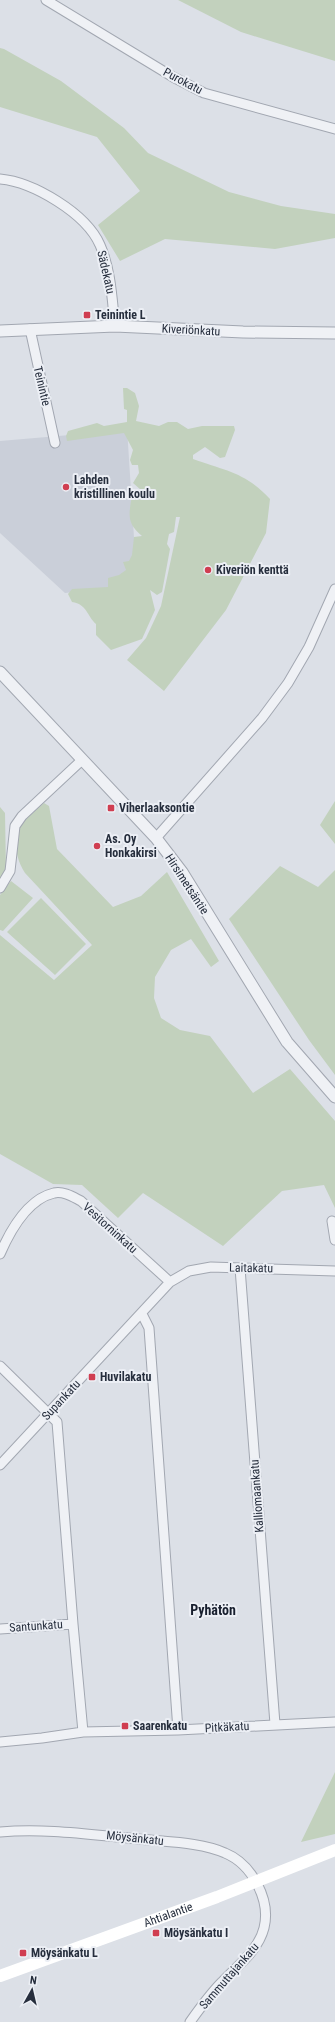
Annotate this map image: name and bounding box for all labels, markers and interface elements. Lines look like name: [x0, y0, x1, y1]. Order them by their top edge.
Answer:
street label: Purokatu: [161, 65, 205, 97]
street label: Sädekatu: [94, 249, 118, 295]
place label: Teinintie L: [95, 308, 146, 322]
marker: Teinintie L: [82, 310, 92, 320]
street label: Kiveriönkatu: [161, 321, 221, 339]
street label: Teinintie: [31, 365, 53, 408]
place label: Lahden kristillinen koulu: [74, 473, 155, 501]
marker: Lahden kristillinen koulu: [61, 482, 71, 492]
place label: Kiveriön kenttä: [216, 563, 289, 577]
marker: Kiveriön kenttä: [203, 565, 213, 575]
place label: Viherlaaksontie: [119, 801, 195, 815]
marker: Viherlaaksontie: [106, 803, 116, 813]
place label: As. Oy Honkakirsi: [105, 832, 157, 860]
marker: As. Oy Honkakirsi: [92, 841, 102, 851]
street label: Hirsimetsäntie: [162, 851, 212, 917]
street label: Vesitorninkatu: [80, 1200, 140, 1256]
street label: Laitakatu: [229, 1261, 273, 1275]
place label: Huvilakatu: [100, 1370, 151, 1384]
marker: Huvilakatu: [87, 1372, 97, 1382]
street label: Supankatu: [39, 1377, 83, 1423]
street label: Kalliomaankatu: [247, 1459, 267, 1533]
district label: Pyhätön: [190, 1602, 236, 1618]
street label: Santunkatu: [9, 1617, 63, 1635]
place label: Saarenkatu: [133, 1719, 187, 1733]
street label: Pitkäkatu: [204, 1719, 250, 1735]
marker: Saarenkatu: [120, 1721, 130, 1731]
street label: Möysänkatu: [106, 1828, 165, 1848]
street label: Ahtialantie: [142, 1899, 195, 1930]
place label: Möysänkatu I: [164, 1926, 228, 1940]
marker: Möysänkatu I: [151, 1928, 161, 1938]
street label: Sammuttajankatu: [196, 1940, 262, 2012]
place label: Möysänkatu L: [31, 1946, 98, 1960]
marker: Möysänkatu L: [18, 1948, 28, 1958]
north arrow: [12, 1970, 52, 2010]
text: N: [29, 1974, 38, 1988]

